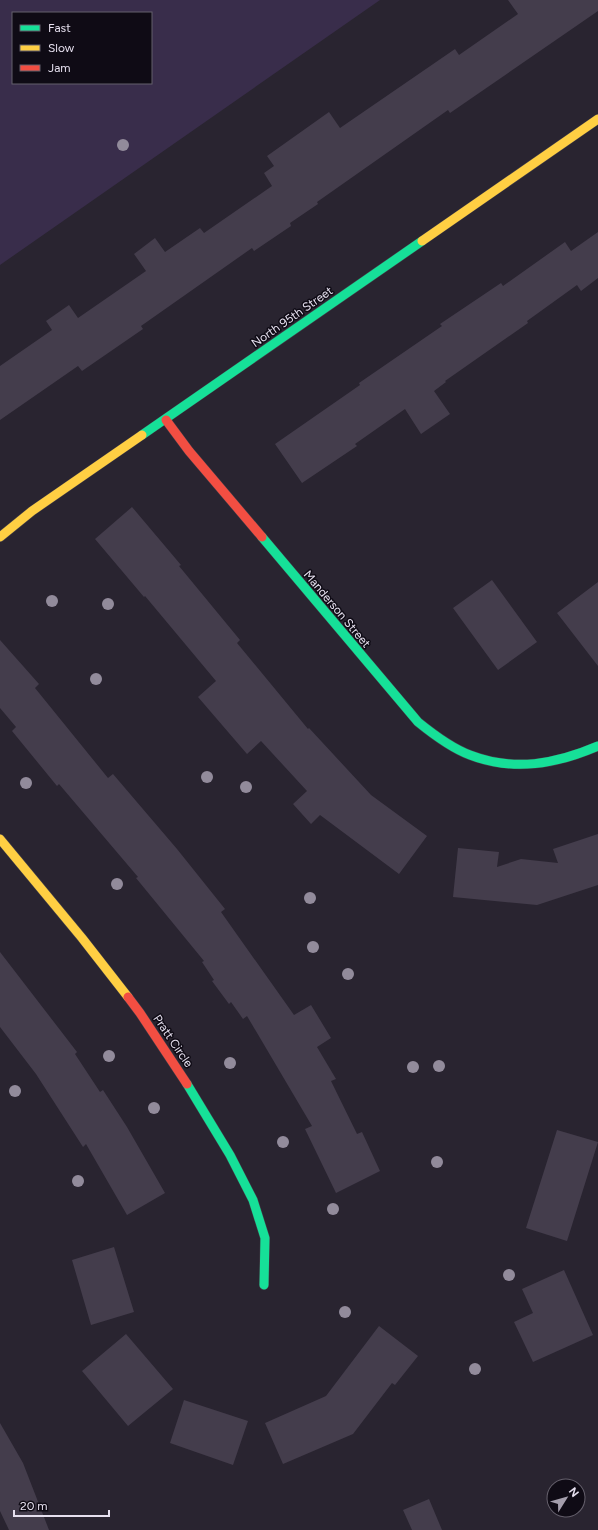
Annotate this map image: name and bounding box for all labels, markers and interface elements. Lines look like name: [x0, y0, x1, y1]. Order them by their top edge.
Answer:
legend: [12, 12, 152, 84]
text: Fast: [48, 21, 71, 35]
text: Slow: [48, 41, 75, 55]
text: Jam: [48, 61, 71, 75]
street label: North 95th Street: [249, 283, 336, 350]
street label: Manderson Street: [301, 568, 374, 651]
street label: Pratt Circle: [150, 1012, 196, 1070]
north arrow: [546, 1478, 586, 1518]
text: N: [566, 1485, 581, 1500]
scale bar: [14, 1492, 109, 1518]
text: 20 m: [20, 1499, 48, 1513]

